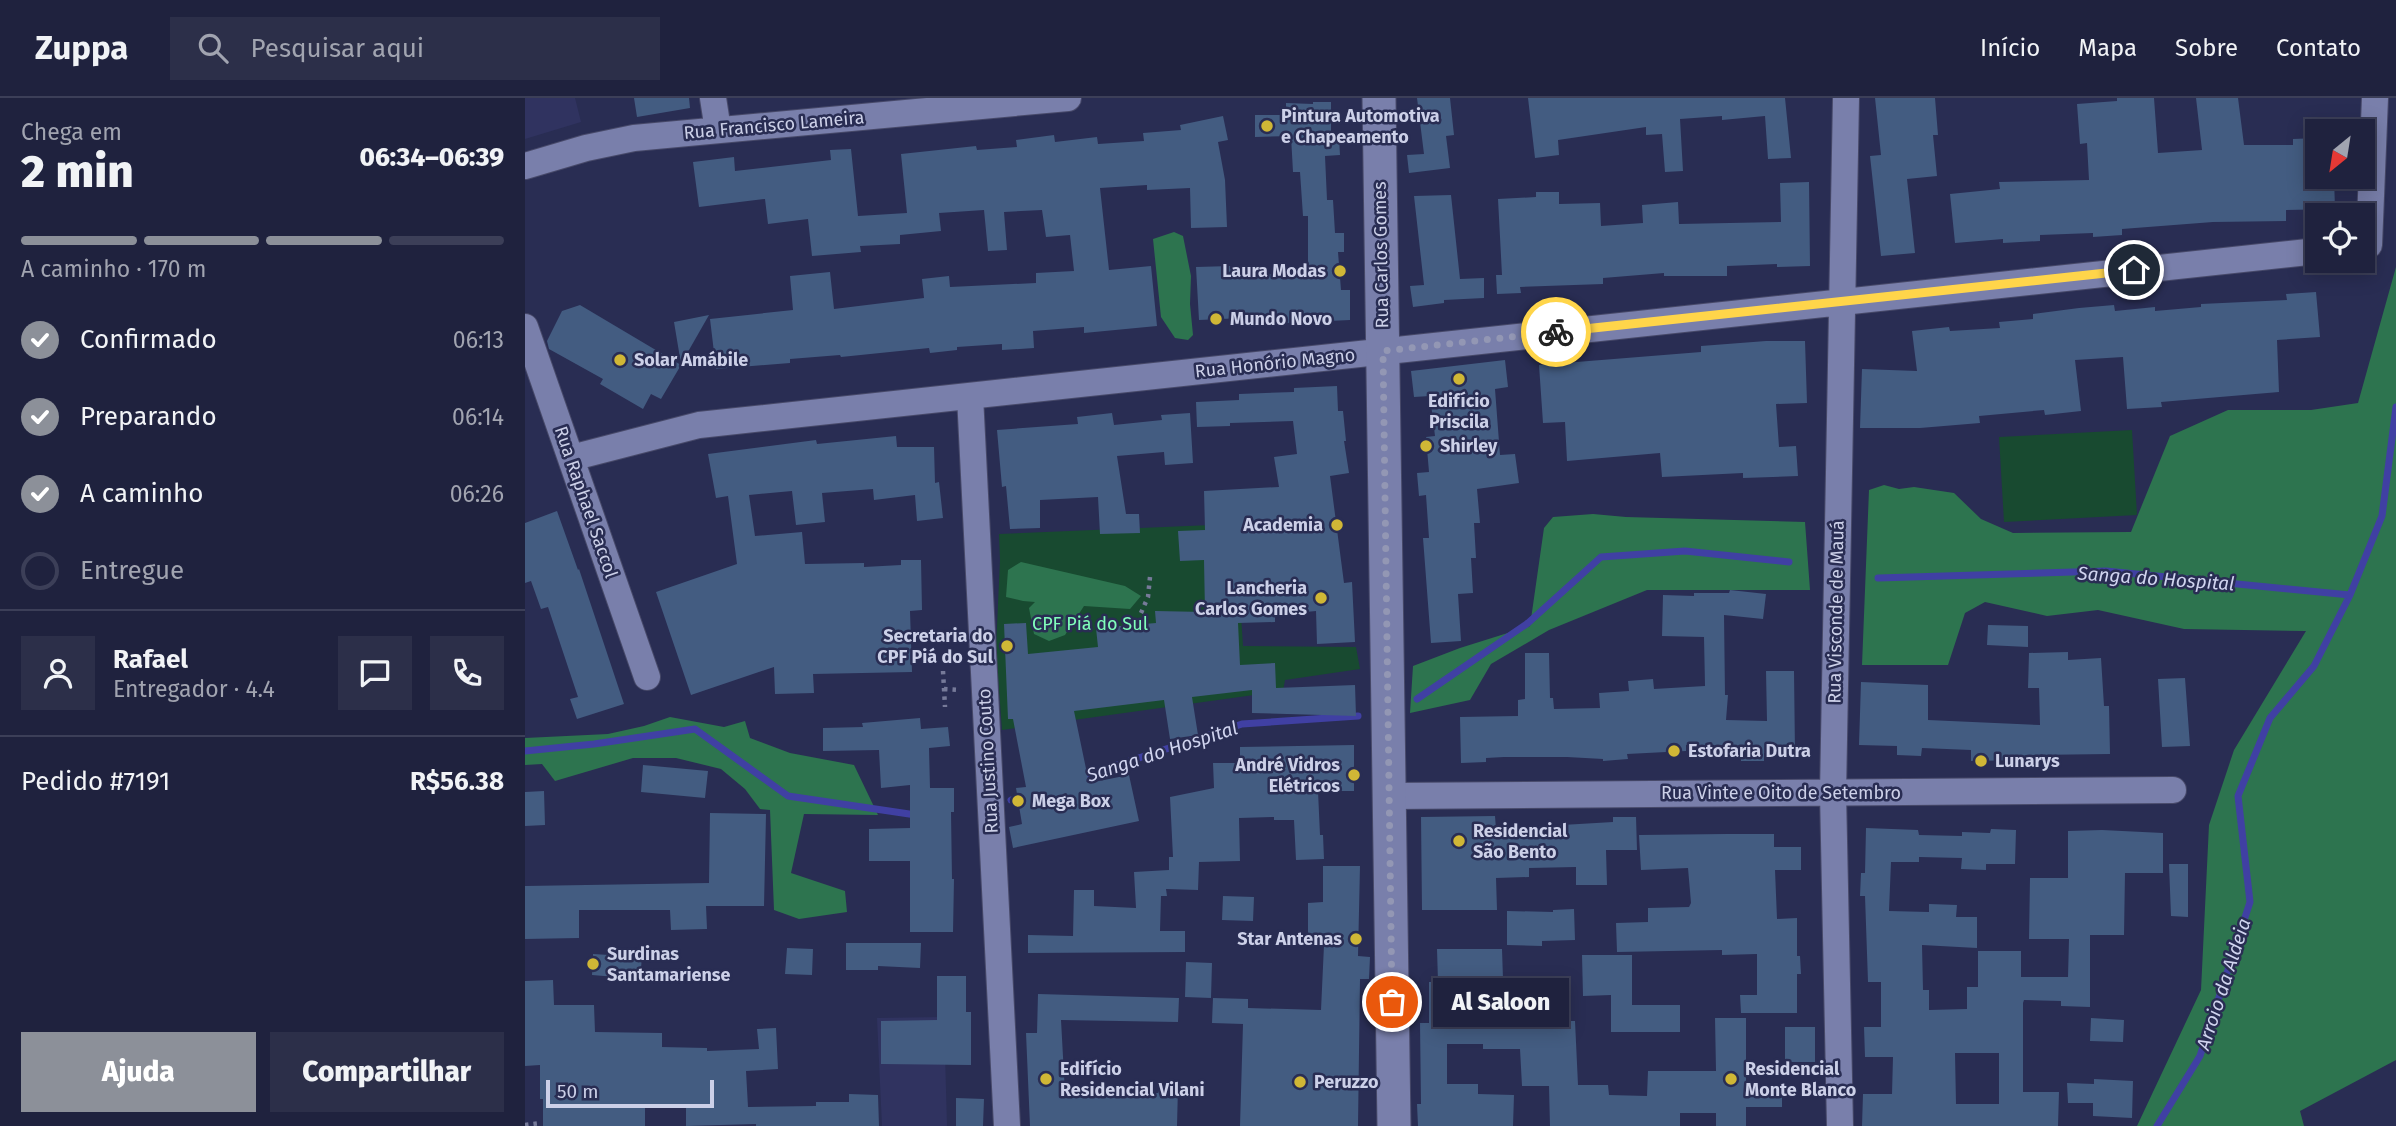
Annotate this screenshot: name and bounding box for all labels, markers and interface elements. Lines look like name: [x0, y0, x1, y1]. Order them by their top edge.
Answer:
search box: [170, 17, 660, 80]
text: Zuppa: [35, 28, 128, 68]
icon: search: [194, 29, 232, 67]
text: Pesquisar aqui: [250, 33, 424, 64]
text: Início: [1980, 34, 2040, 62]
text: Mapa: [2078, 34, 2137, 62]
text: Sobre: [2175, 34, 2238, 62]
text: Contato: [2276, 34, 2361, 62]
place label: Pintura Automotiva e Chapeamento: [1281, 105, 1440, 148]
street label: Rua Francisco Lameira: [683, 106, 865, 144]
text: Chega em: [21, 118, 122, 146]
marker: Pintura Automotiva e Chapeamento: [1259, 118, 1275, 134]
north arrow: [2305, 119, 2375, 189]
map controls: [2305, 119, 2375, 273]
text: 06:34–06:39: [360, 142, 504, 173]
text: 2 min: [21, 144, 134, 199]
street label: Rua Carlos Gomes: [1369, 181, 1393, 329]
button: locate: [2305, 203, 2375, 273]
pin: [2104, 240, 2164, 300]
icon: home: [2115, 251, 2153, 289]
text: A caminho · 170 m: [21, 255, 206, 283]
place label: Laura Modas: [1222, 260, 1326, 282]
marker: Laura Modas: [1332, 263, 1348, 279]
courier: [1521, 297, 1591, 367]
place label: Mundo Novo: [1230, 308, 1332, 330]
marker: Mundo Novo: [1208, 311, 1224, 327]
icon: bike: [1537, 313, 1575, 351]
icon: check: [21, 321, 59, 359]
text: Confirmado: [80, 324, 217, 355]
text: 06:13: [453, 326, 504, 354]
street label: Rua Honório Magno: [1194, 344, 1356, 382]
place label: Solar Amábile: [634, 349, 748, 371]
marker: Solar Amábile: [612, 352, 628, 368]
marker: Edifício Priscila: [1451, 371, 1467, 387]
place label: Edifício Priscila: [1428, 390, 1490, 433]
icon: check: [21, 398, 59, 436]
text: Preparando: [80, 401, 217, 432]
text: 06:14: [452, 403, 504, 431]
street label: Rua Raphael Saccol: [550, 423, 622, 581]
place label: Shirley: [1440, 435, 1498, 457]
marker: Shirley: [1418, 438, 1434, 454]
icon: check: [21, 475, 59, 513]
text: A caminho: [80, 478, 203, 509]
text: 06:26: [450, 480, 504, 508]
place label: Academia: [1242, 514, 1323, 536]
marker: Academia: [1329, 517, 1345, 533]
street label: Rua Visconde de Mauá: [1823, 520, 1849, 704]
text: Entregue: [80, 555, 184, 586]
water label: Sanga do Hospital: [2076, 561, 2235, 595]
place label: Lancheria Carlos Gomes: [1195, 577, 1307, 620]
marker: Lancheria Carlos Gomes: [1313, 590, 1329, 606]
park label: CPF Piá do Sul: [1032, 613, 1148, 635]
place label: Secretaria do CPF Piá do Sul: [877, 625, 994, 668]
button: person: [21, 636, 95, 710]
button: chat: [338, 636, 412, 710]
button: phone: [430, 636, 504, 710]
marker: Secretaria do CPF Piá do Sul: [999, 638, 1015, 654]
text: Rafael: [113, 644, 188, 675]
text: Entregador · 4.4: [113, 675, 275, 703]
street label: Rua Justino Couto: [973, 688, 1003, 834]
water label: Sanga do Hospital: [1083, 716, 1241, 787]
place label: Estofaria Dutra: [1688, 740, 1811, 762]
marker: Estofaria Dutra: [1666, 743, 1682, 759]
place label: Lunarys: [1995, 750, 2060, 772]
marker: Lunarys: [1973, 753, 1989, 769]
place label: André Vidros Elétricos: [1234, 754, 1340, 797]
text: Pedido #7191: [21, 766, 170, 797]
text: R$56.38: [410, 766, 504, 797]
marker: André Vidros Elétricos: [1346, 767, 1362, 783]
street label: Rua Vinte e Oito de Setembro: [1661, 782, 1901, 804]
place label: Mega Box: [1032, 790, 1111, 812]
marker: Mega Box: [1010, 793, 1026, 809]
place label: Residencial São Bento: [1473, 820, 1568, 863]
marker: Residencial São Bento: [1451, 833, 1467, 849]
water label: Arroio da Aldeia: [2191, 915, 2256, 1054]
place label: Star Antenas: [1237, 928, 1342, 950]
marker: Star Antenas: [1348, 931, 1364, 947]
place label: Surdinas Santamariense: [607, 943, 731, 986]
marker: Surdinas Santamariense: [585, 956, 601, 972]
pin: [1362, 972, 1422, 1032]
callout: Al Saloon: [1434, 978, 1571, 1026]
icon: bag: [1373, 983, 1411, 1021]
text: Al Saloon: [1452, 988, 1550, 1016]
button: Ajuda: [21, 1032, 256, 1112]
button: Compartilhar: [270, 1032, 504, 1112]
place label: Edifício Residencial Vilani: [1060, 1058, 1205, 1101]
place label: Residencial Monte Blanco: [1745, 1058, 1856, 1101]
marker: Edifício Residencial Vilani: [1038, 1071, 1054, 1087]
place label: Peruzzo: [1314, 1071, 1379, 1093]
marker: Residencial Monte Blanco: [1723, 1071, 1739, 1087]
marker: Peruzzo: [1292, 1074, 1308, 1090]
scale bar: [546, 1077, 714, 1109]
text: 50 m: [557, 1080, 598, 1103]

